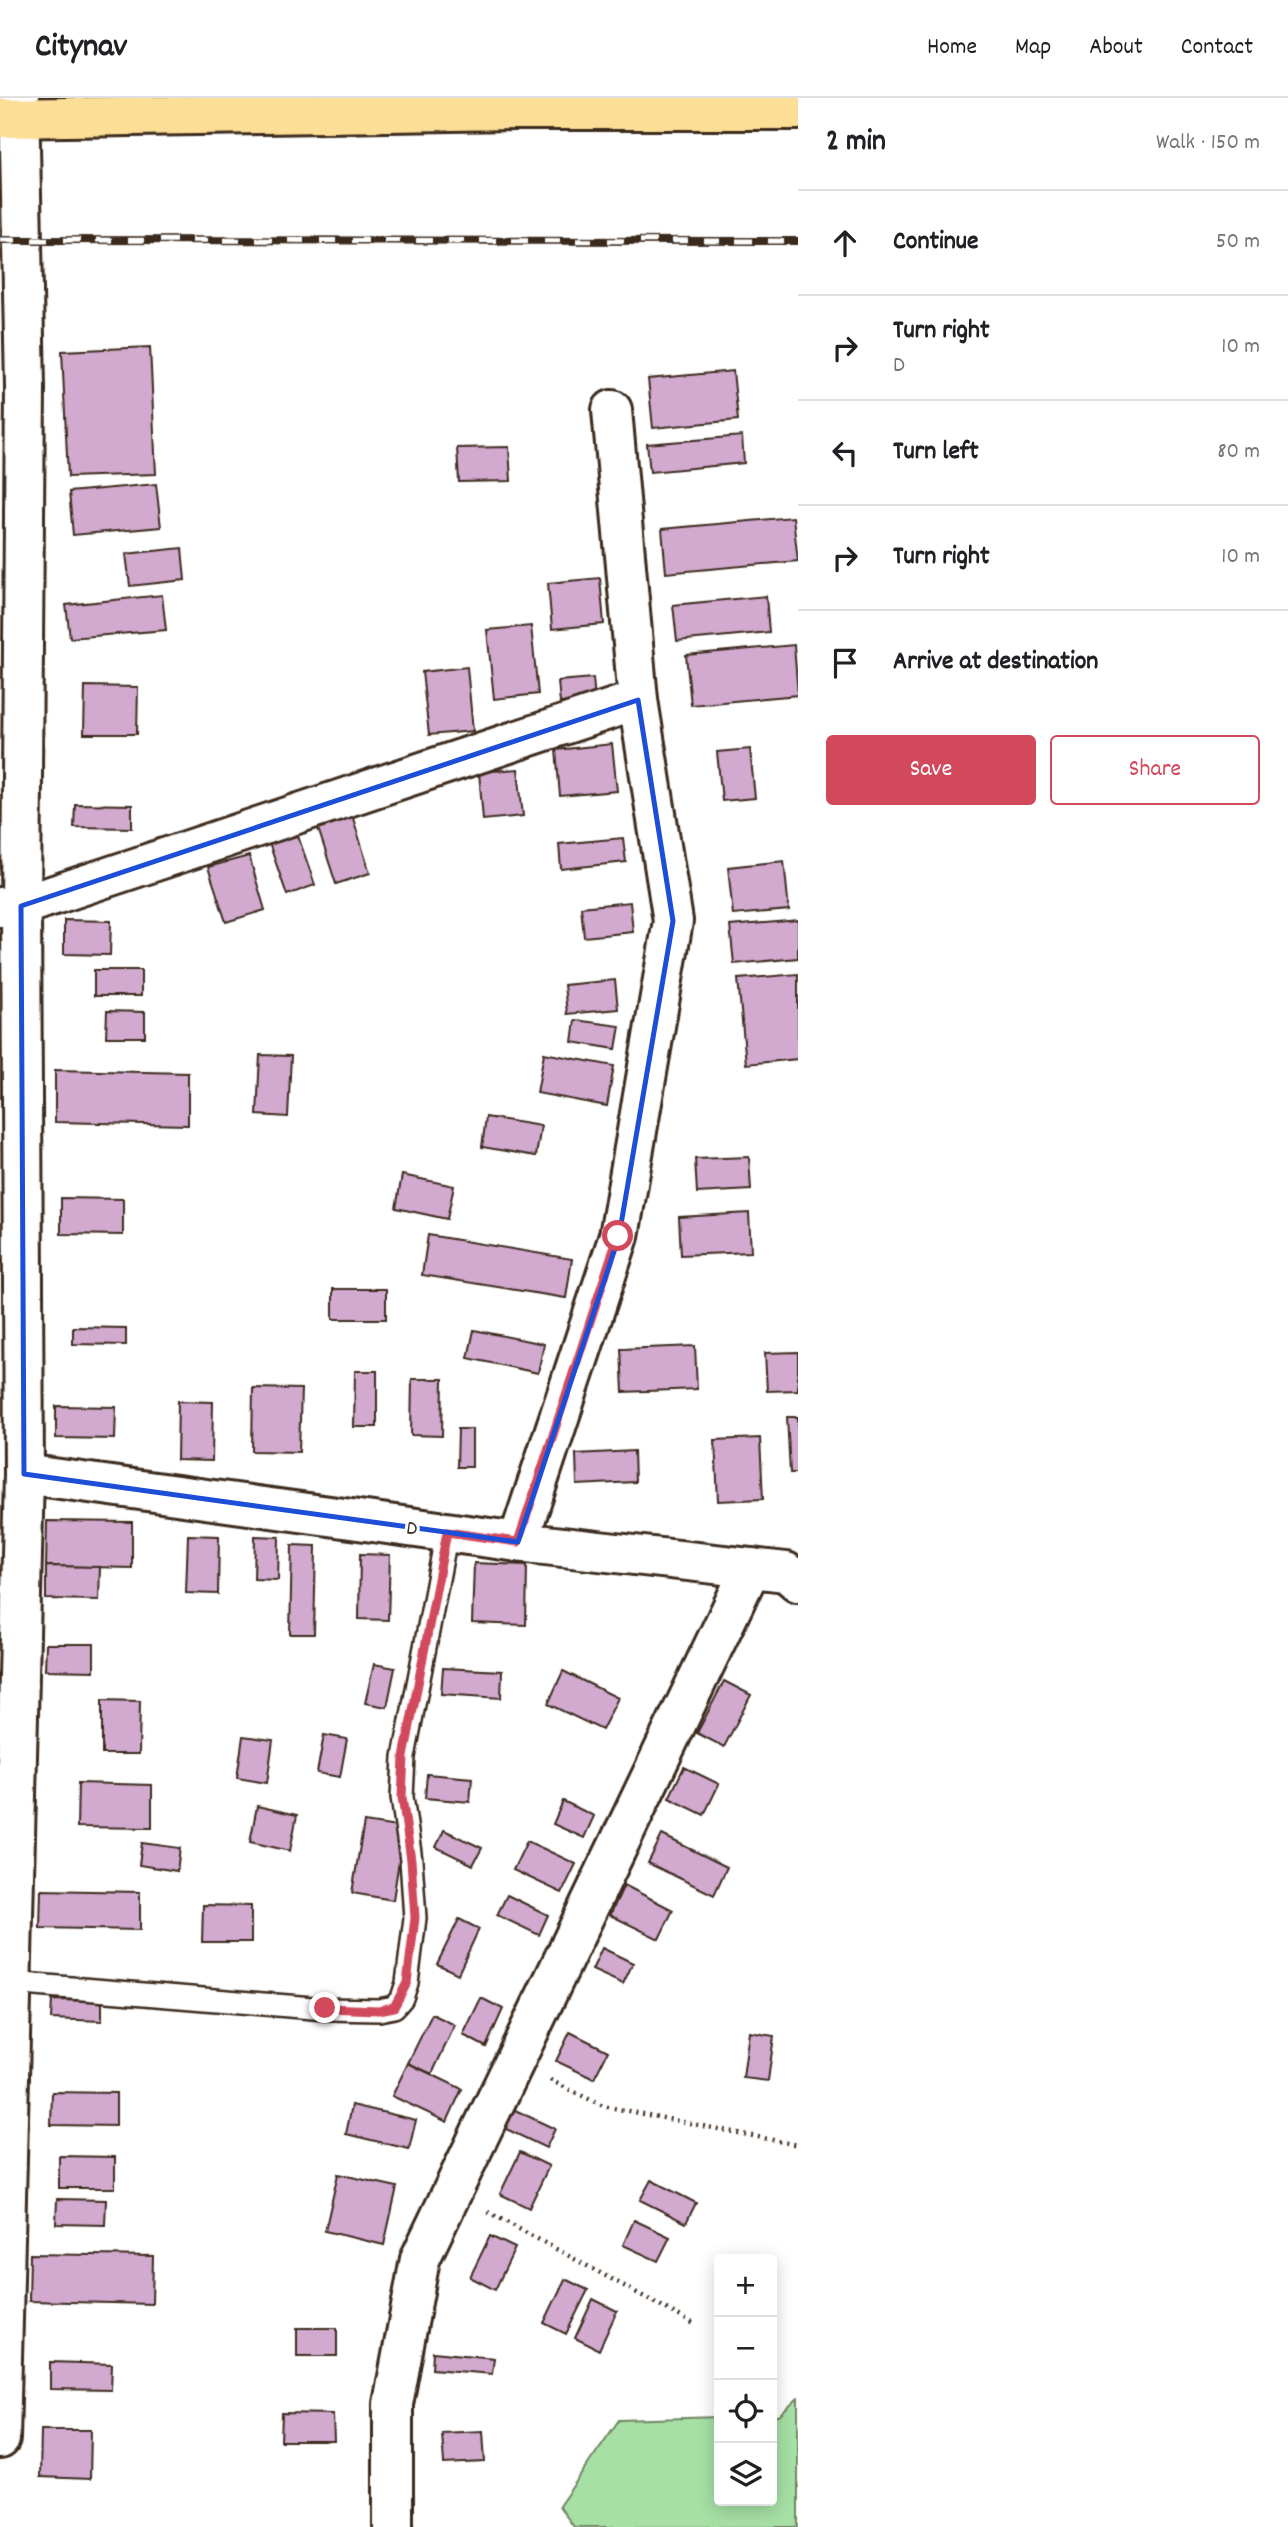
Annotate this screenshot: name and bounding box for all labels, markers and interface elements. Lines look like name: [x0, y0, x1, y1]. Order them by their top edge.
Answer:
text: Citynav: [35, 25, 127, 72]
text: Home: [927, 31, 977, 65]
text: Map: [1015, 31, 1051, 65]
text: About: [1089, 31, 1143, 65]
text: Contact: [1181, 31, 1253, 65]
text: 2 min: [826, 122, 886, 165]
text: Walk · 150 m: [1156, 127, 1260, 160]
icon: ahead: [826, 224, 864, 262]
text: Continue: [893, 224, 978, 261]
text: 50 m: [1216, 226, 1260, 259]
text: Turn right: [893, 313, 990, 350]
icon: right: [826, 329, 864, 367]
text: 10 m: [1221, 331, 1260, 364]
text: D: [893, 350, 905, 383]
icon: left: [826, 434, 864, 472]
text: Turn left: [893, 434, 979, 471]
text: 80 m: [1217, 436, 1260, 469]
icon: right: [826, 539, 864, 577]
text: Turn right: [893, 539, 990, 576]
text: 10 m: [1221, 541, 1260, 574]
icon: arrive: [826, 644, 864, 682]
text: Arrive at destination: [893, 644, 1098, 681]
button: Save: [826, 735, 1036, 805]
button: Share: [1050, 735, 1260, 805]
route start: [602, 1220, 633, 1251]
street label: D: [404, 1514, 419, 1546]
route end: [309, 1992, 340, 2023]
map controls: [714, 2254, 777, 2506]
button: +: [714, 2254, 777, 2317]
button: −: [714, 2317, 777, 2380]
button: locate: [714, 2380, 777, 2443]
button: layers: [714, 2443, 777, 2506]

